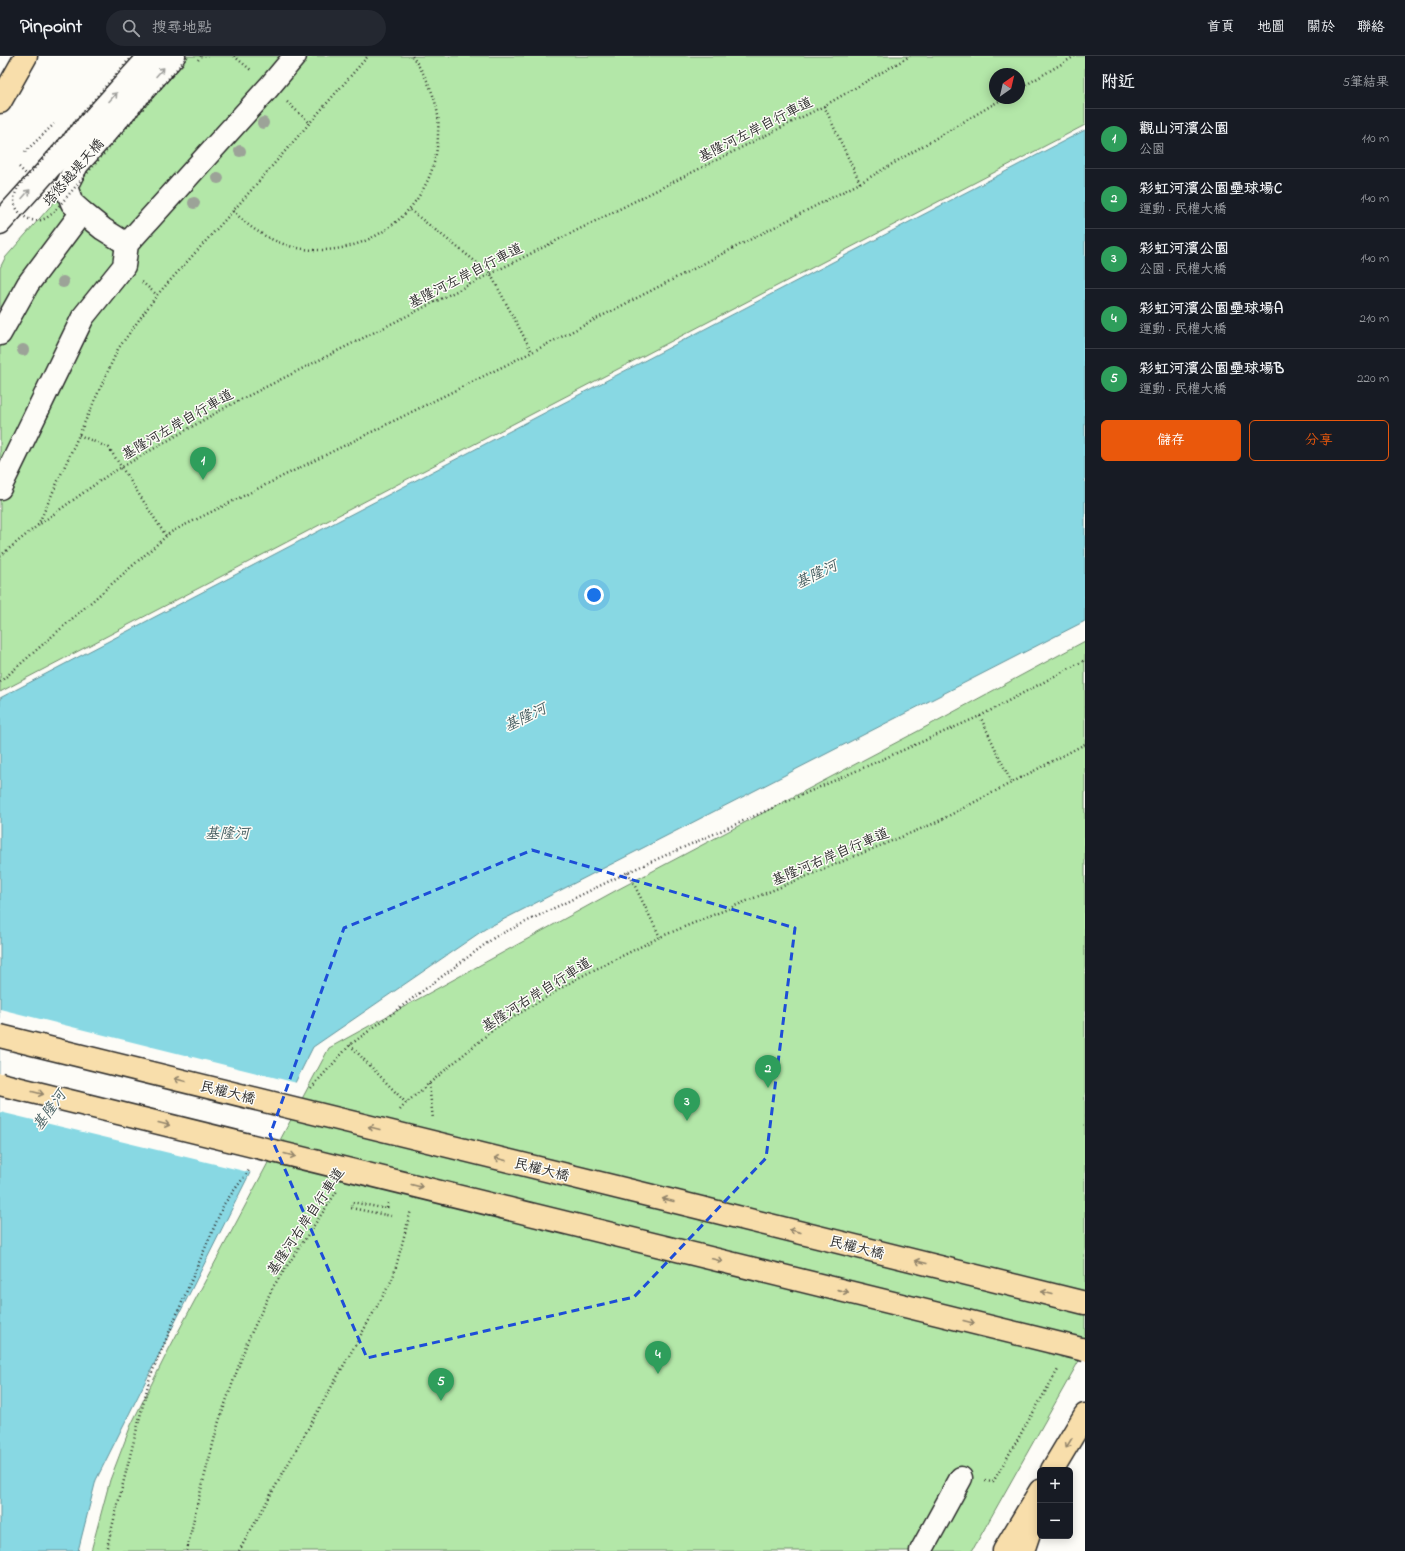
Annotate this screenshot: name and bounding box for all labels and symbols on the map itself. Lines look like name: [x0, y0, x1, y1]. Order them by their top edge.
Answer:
one-way arrow: [155, 67, 164, 77]
north arrow: [989, 68, 1025, 104]
one-way arrow: [108, 92, 117, 102]
street label: 基隆河左岸自行車道: [695, 92, 817, 168]
street label: 塔悠越堤天橋: [39, 134, 110, 212]
one-way arrow: [21, 189, 31, 199]
street label: 基隆河左岸自行車道: [405, 238, 527, 314]
street label: 基隆河左岸自行車道: [118, 385, 238, 466]
pin: 1: [190, 447, 216, 480]
water label: 基隆河: [791, 554, 844, 595]
your location: [584, 585, 604, 605]
water label: 基隆河: [500, 697, 553, 738]
water label: 基隆河: [204, 823, 252, 845]
street label: 基隆河右岸自行車道: [768, 823, 893, 892]
street label: 基隆河右岸自行車道: [478, 953, 596, 1038]
pin: 2: [755, 1055, 781, 1088]
one-way arrow: [174, 1076, 187, 1083]
street label: 民權大橋: [198, 1076, 257, 1110]
water label: 基隆河: [28, 1083, 74, 1135]
pin: 3: [674, 1088, 700, 1121]
one-way arrow: [31, 1090, 44, 1097]
one-way arrow: [157, 1121, 170, 1128]
one-way arrow: [368, 1123, 381, 1131]
one-way arrow: [284, 1152, 297, 1159]
street label: 民權大橋: [512, 1153, 571, 1187]
one-way arrow: [494, 1155, 507, 1162]
street label: 基隆河右岸自行車道: [262, 1164, 350, 1280]
one-way arrow: [410, 1183, 423, 1190]
one-way arrow: [661, 1196, 674, 1203]
one-way arrow: [788, 1227, 801, 1235]
street label: 民權大橋: [827, 1231, 886, 1265]
one-way arrow: [710, 1256, 723, 1264]
one-way arrow: [915, 1258, 928, 1266]
one-way arrow: [836, 1288, 849, 1295]
one-way arrow: [1041, 1289, 1054, 1297]
one-way arrow: [963, 1319, 976, 1326]
pin: 4: [645, 1341, 671, 1374]
pin: 5: [428, 1368, 454, 1401]
one-way arrow: [1064, 1437, 1072, 1449]

